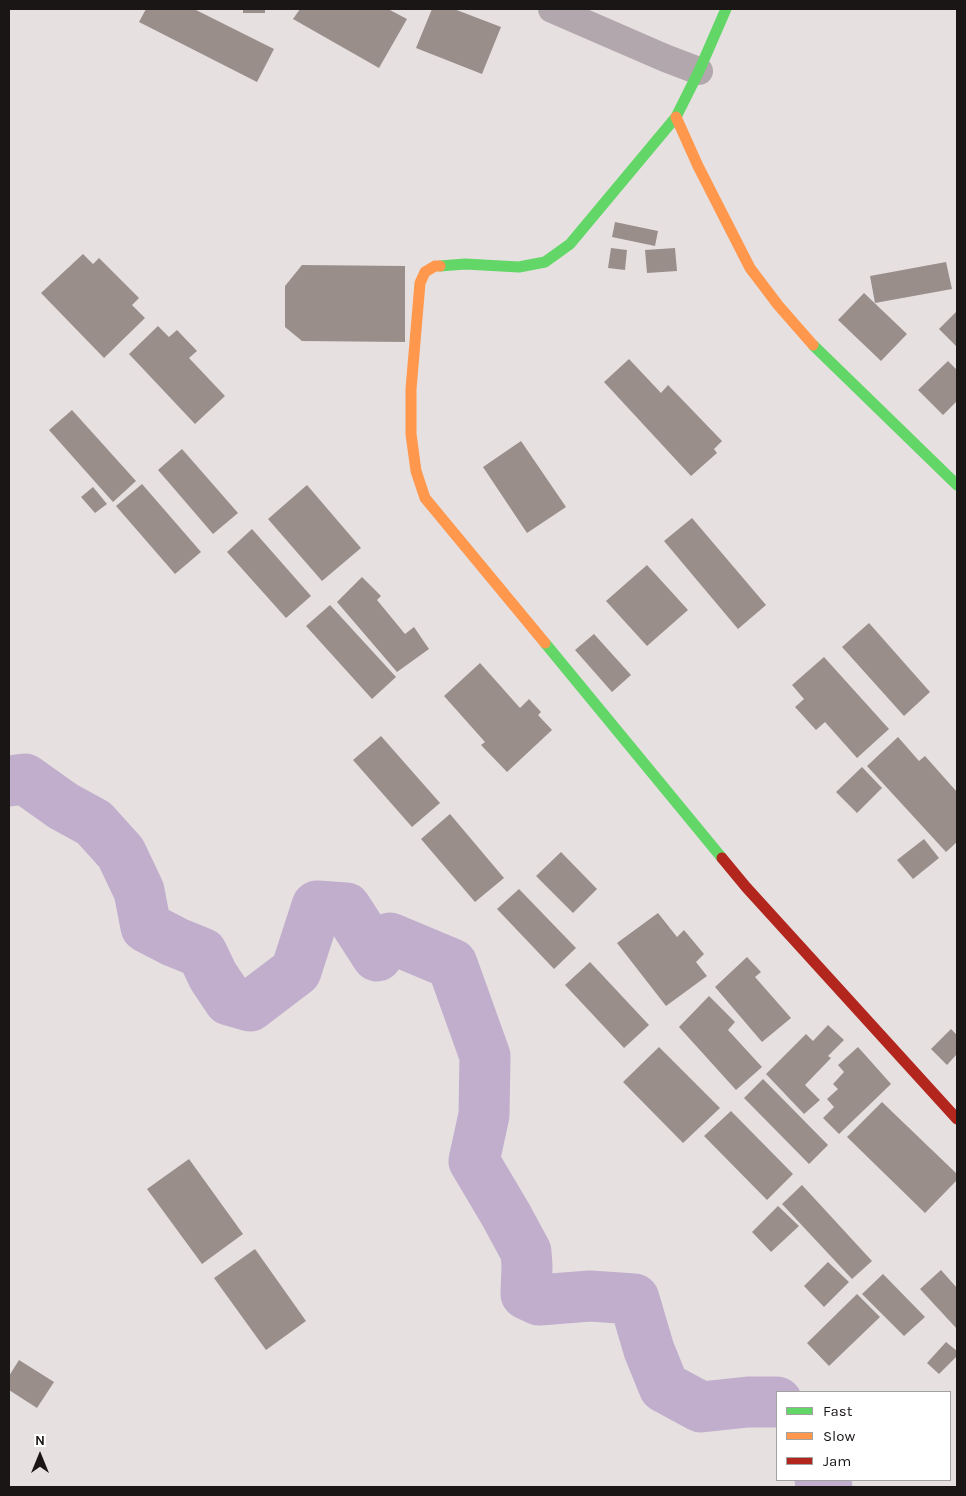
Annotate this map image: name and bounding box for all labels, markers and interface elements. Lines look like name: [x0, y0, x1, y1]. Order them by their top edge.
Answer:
legend: [776, 1391, 951, 1481]
text: Fast: [823, 1402, 852, 1420]
text: Slow: [823, 1427, 855, 1445]
north arrow: [15, 1431, 65, 1481]
text: N: [35, 1432, 45, 1449]
text: Jam: [823, 1452, 851, 1470]

